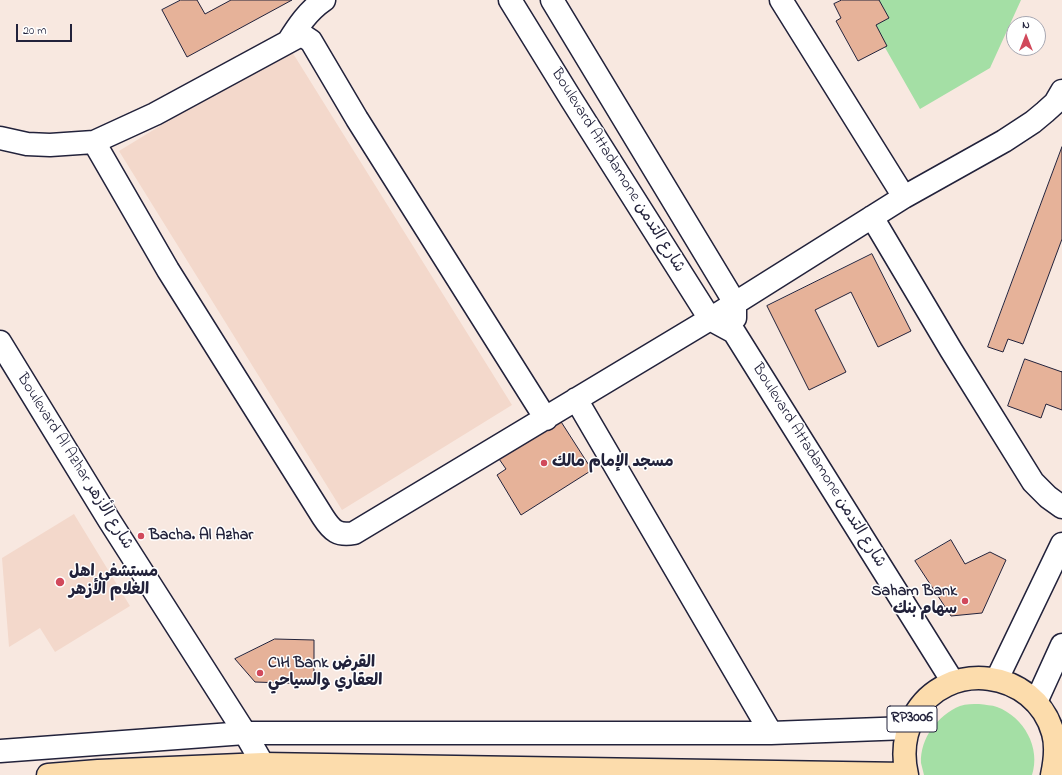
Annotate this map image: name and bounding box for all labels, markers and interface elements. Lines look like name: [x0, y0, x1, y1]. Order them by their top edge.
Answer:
scale bar: [18, 16, 74, 42]
north arrow: [1006, 16, 1046, 56]
text: N: [1022, 17, 1030, 33]
text: 20 m: [23, 22, 46, 40]
street label: Boulevard Attadamone شارع التدمن: [546, 65, 688, 277]
street label: Boulevard Attadamone شارع التدمن: [747, 360, 889, 572]
street label: Boulevard Al Azhar شارع الأزهر: [12, 370, 136, 554]
place label: مسجد الإمام مالك: [552, 453, 673, 473]
marker: مسجد الإمام مالك: [539, 458, 549, 468]
place label: Bacha. Al Azhar: [149, 526, 253, 546]
marker: Bacha. Al Azhar: [136, 531, 146, 541]
place label: مستشفى اهل الغلام الأزهر: [69, 563, 158, 601]
marker: مستشفى اهل الغلام الأزهر: [54, 576, 66, 588]
place label: Saham Bank سهام بنك: [871, 582, 957, 620]
marker: Saham Bank سهام بنك: [960, 596, 970, 606]
place label: CIH Bank القرض العقاري والسياحي: [268, 654, 382, 692]
marker: CIH Bank القرض العقاري والسياحي: [255, 668, 265, 678]
road number: RP3006: [887, 706, 937, 732]

